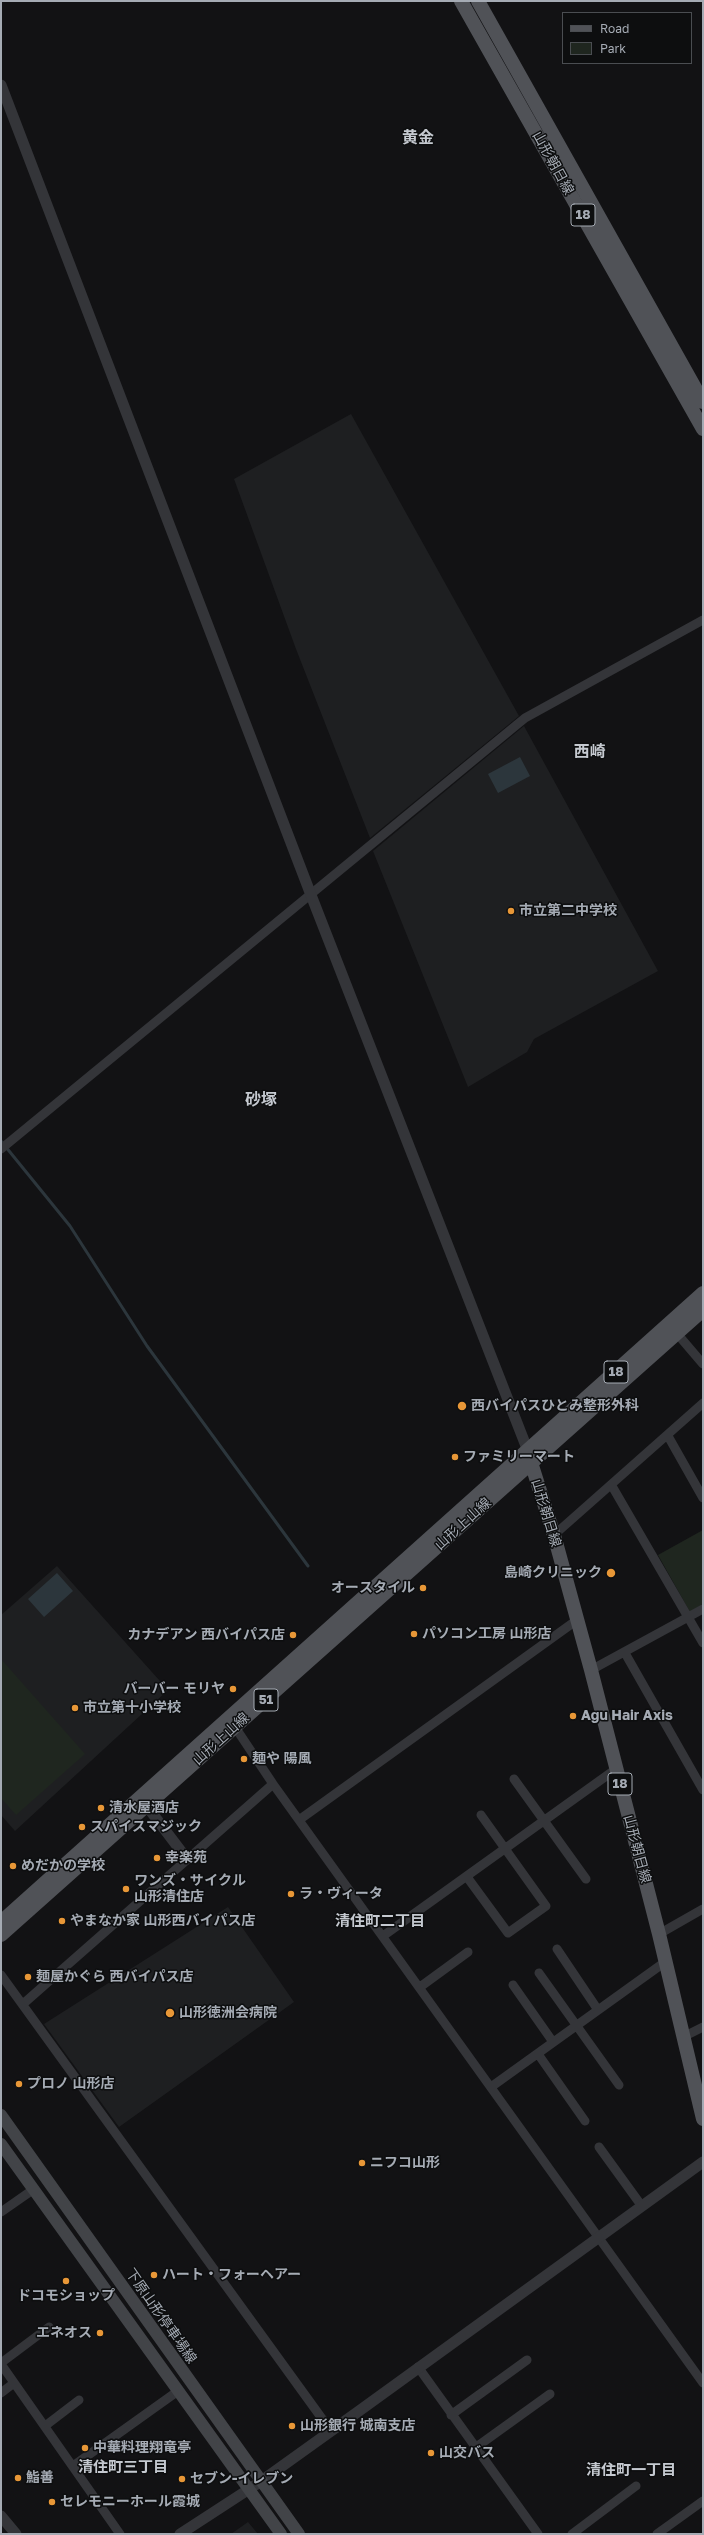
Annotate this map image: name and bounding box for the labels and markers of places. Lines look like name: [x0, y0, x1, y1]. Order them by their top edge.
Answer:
place label: 市立第二中学校: [519, 903, 617, 919]
marker: 市立第二中学校: [506, 906, 516, 916]
place label: 西バイパスひとみ整形外科: [471, 1398, 639, 1414]
marker: 西バイパスひとみ整形外科: [456, 1400, 468, 1412]
place label: ファミリーマート: [463, 1449, 575, 1465]
marker: ファミリーマート: [450, 1452, 460, 1462]
place label: 島崎クリニック: [504, 1565, 602, 1581]
marker: 島崎クリニック: [605, 1567, 617, 1579]
place label: オースタイル: [331, 1580, 415, 1596]
marker: オースタイル: [418, 1583, 428, 1593]
place label: パソコン工房 山形店: [422, 1626, 551, 1642]
place label: カナデアン 西バイパス店: [128, 1627, 285, 1643]
marker: パソコン工房 山形店: [409, 1629, 419, 1639]
marker: カナデアン 西バイパス店: [288, 1630, 298, 1640]
place label: バーバー モリヤ: [124, 1681, 225, 1697]
marker: バーバー モリヤ: [228, 1684, 238, 1694]
place label: 市立第十小学校: [83, 1700, 181, 1716]
marker: 市立第十小学校: [70, 1703, 80, 1713]
place label: Agu Hair Axis: [581, 1708, 673, 1724]
marker: Agu Hair Axis: [568, 1711, 578, 1721]
place label: 麺や 陽風: [252, 1751, 311, 1767]
marker: 麺や 陽風: [239, 1754, 249, 1764]
place label: 清水屋酒店: [109, 1800, 179, 1816]
marker: 清水屋酒店: [96, 1803, 106, 1813]
place label: スパイスマジック: [90, 1819, 202, 1835]
marker: スパイスマジック: [77, 1822, 87, 1832]
place label: 幸楽苑: [165, 1850, 207, 1866]
marker: 幸楽苑: [152, 1853, 162, 1863]
place label: めだかの学校: [21, 1858, 105, 1874]
marker: めだかの学校: [8, 1861, 18, 1871]
place label: ワンズ・サイクル 山形清住店: [134, 1873, 246, 1906]
marker: ワンズ・サイクル 山形清住店: [121, 1884, 131, 1894]
place label: ラ・ヴィータ: [299, 1886, 383, 1902]
marker: ラ・ヴィータ: [286, 1889, 296, 1899]
place label: やまなか家 山形西バイパス店: [70, 1913, 255, 1929]
marker: やまなか家 山形西バイパス店: [57, 1916, 67, 1926]
place label: 麺屋かぐら 西バイパス店: [36, 1969, 193, 1985]
marker: 麺屋かぐら 西バイパス店: [23, 1972, 33, 1982]
place label: 山形徳洲会病院: [179, 2005, 277, 2021]
marker: 山形徳洲会病院: [164, 2007, 176, 2019]
place label: プロノ 山形店: [27, 2076, 114, 2092]
marker: プロノ 山形店: [14, 2079, 24, 2089]
place label: ニフコ山形: [370, 2155, 440, 2171]
marker: ニフコ山形: [357, 2158, 367, 2168]
place label: ハート・フォーヘアー: [162, 2267, 301, 2283]
marker: ハート・フォーヘアー: [149, 2270, 159, 2280]
marker: ドコモショップ: [61, 2276, 71, 2286]
place label: ドコモショップ: [17, 2288, 115, 2304]
place label: エネオス: [36, 2325, 92, 2341]
marker: エネオス: [95, 2328, 105, 2338]
place label: 山形銀行 城南支店: [300, 2418, 415, 2434]
marker: 山形銀行 城南支店: [287, 2421, 297, 2431]
place label: 中華料理翔竜亭: [93, 2440, 191, 2456]
marker: 中華料理翔竜亭: [80, 2443, 90, 2453]
place label: 山交バス: [439, 2445, 495, 2461]
marker: 山交バス: [426, 2448, 436, 2458]
place label: 鮨善: [26, 2470, 54, 2486]
place label: セブン-イレブン: [190, 2471, 293, 2487]
marker: 鮨善: [13, 2473, 23, 2483]
marker: セブン-イレブン: [177, 2474, 187, 2484]
place label: セレモニーホール霞城: [60, 2494, 200, 2510]
marker: セレモニーホール霞城: [47, 2497, 57, 2507]

